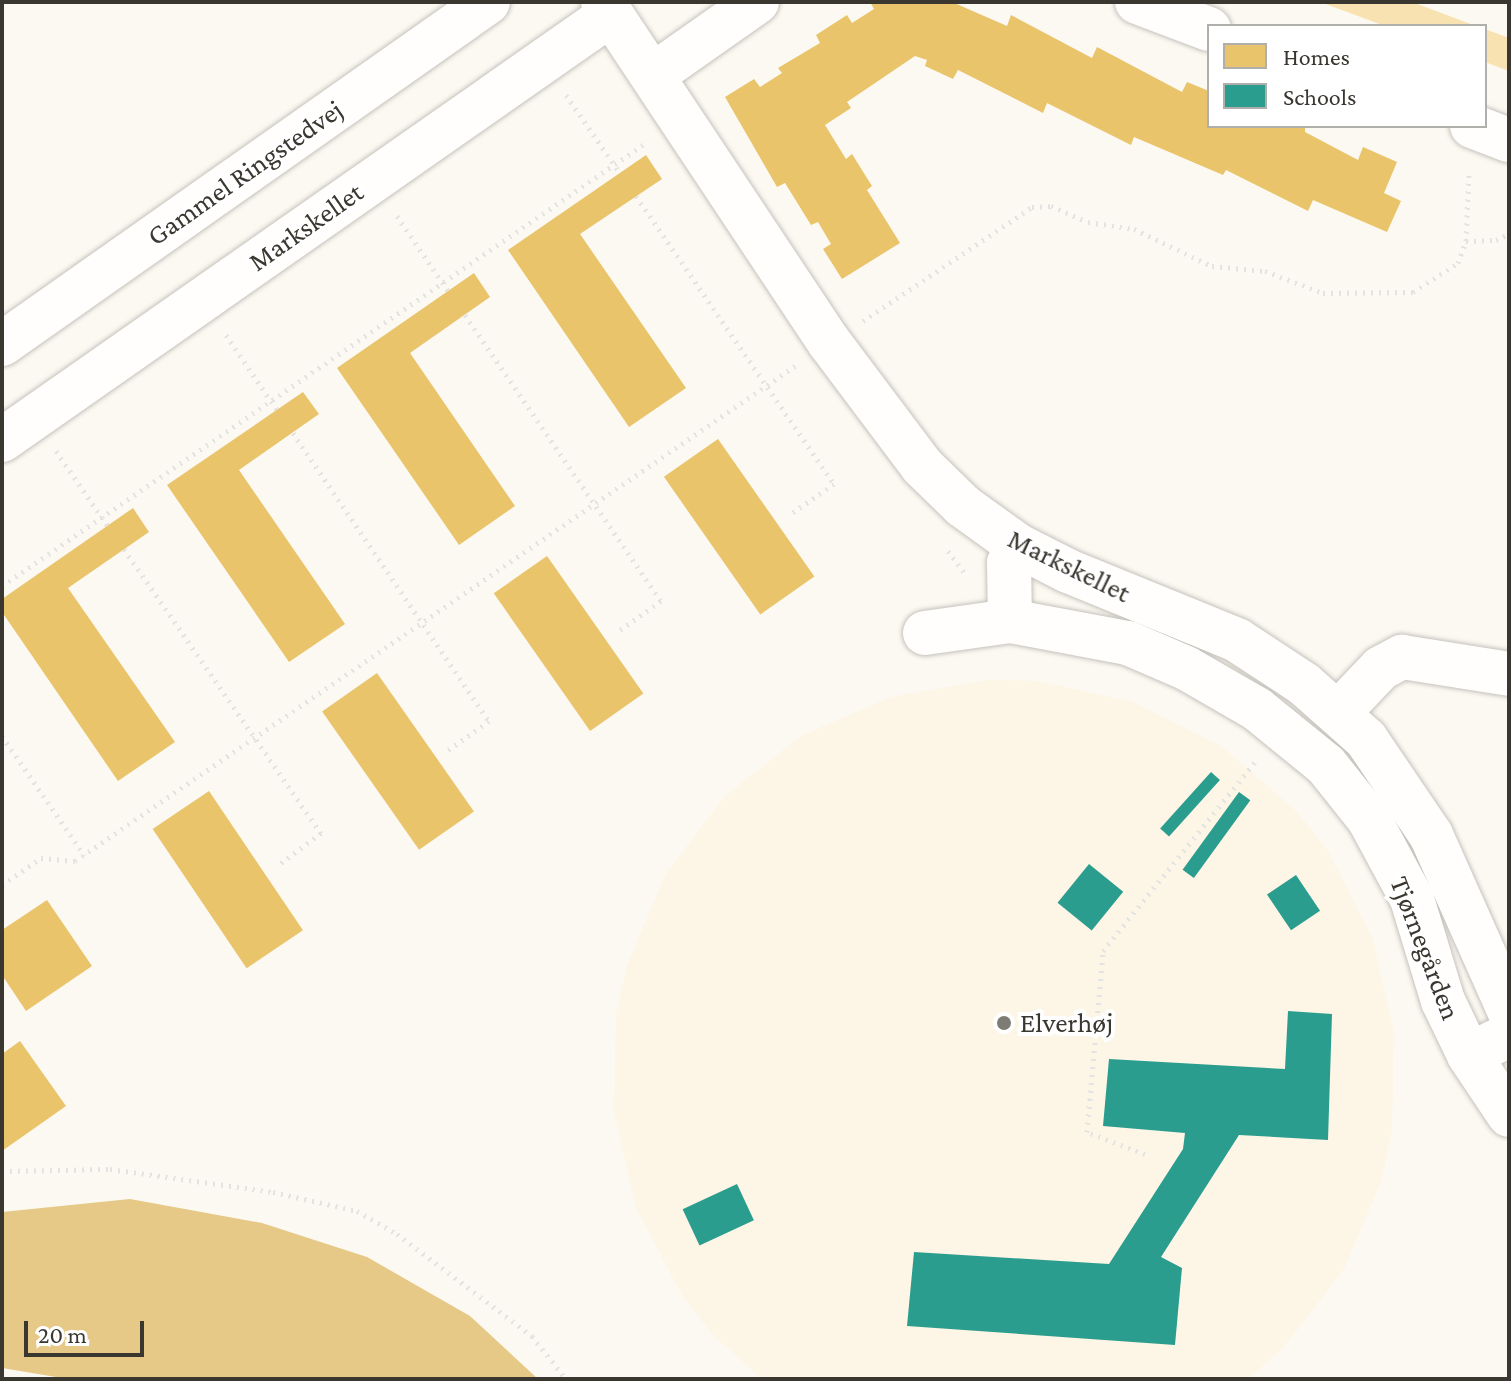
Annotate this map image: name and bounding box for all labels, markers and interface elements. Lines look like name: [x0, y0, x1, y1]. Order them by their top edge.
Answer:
legend: [1207, 24, 1487, 128]
text: Homes: [1283, 43, 1350, 70]
text: Schools: [1283, 83, 1357, 110]
street label: Gammel Ringstedvej: [141, 93, 349, 253]
street label: Markskellet: [242, 175, 370, 279]
street label: Markskellet: [1002, 522, 1136, 610]
street label: Tjørnegården: [1382, 871, 1468, 1025]
place label: Elverhøj: [1020, 1006, 1113, 1040]
marker: Elverhøj: [995, 1014, 1013, 1032]
scale bar: [28, 1305, 148, 1355]
text: 20 m: [38, 1321, 87, 1348]

